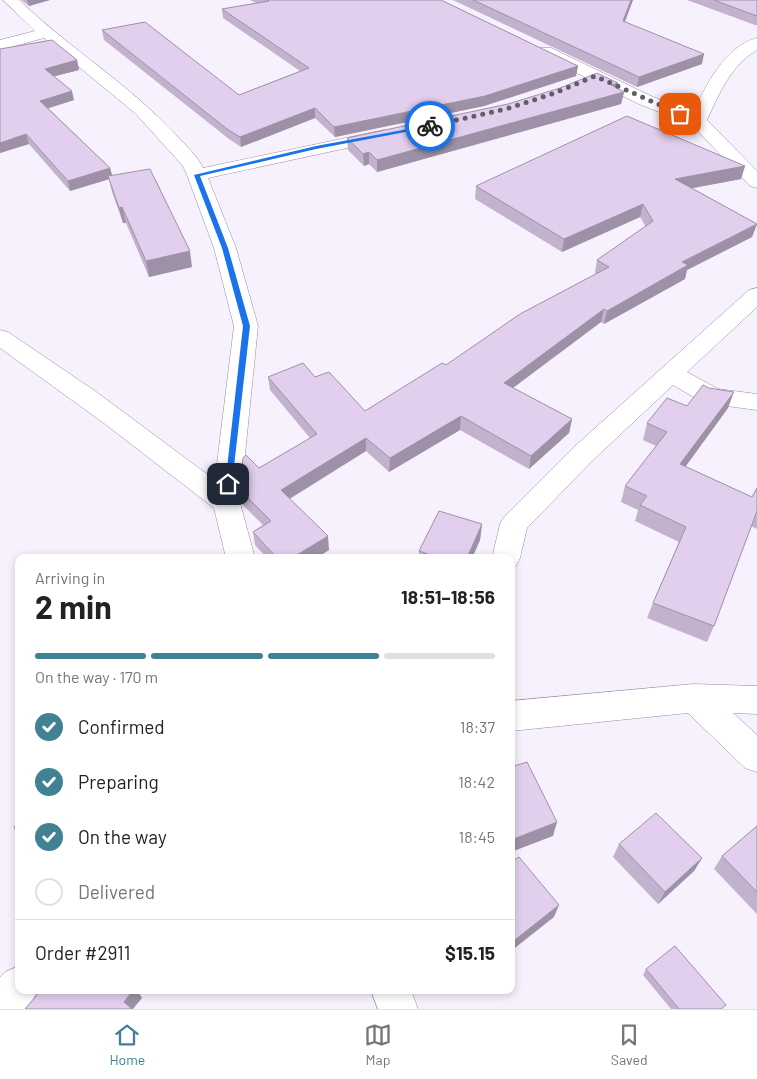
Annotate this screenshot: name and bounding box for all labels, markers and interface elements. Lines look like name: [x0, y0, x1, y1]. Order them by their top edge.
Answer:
pin: [659, 93, 701, 135]
icon: bag: [666, 100, 694, 128]
courier: [405, 101, 455, 151]
icon: bike: [416, 112, 444, 140]
pin: [207, 463, 249, 505]
icon: home: [214, 470, 242, 498]
text: Arriving in: [35, 568, 105, 587]
text: 18:51–18:56: [401, 585, 495, 608]
text: 2 min: [35, 587, 112, 625]
text: On the way · 170 m: [35, 667, 158, 686]
icon: check: [35, 713, 63, 741]
text: Confirmed: [78, 715, 165, 738]
text: 18:37: [460, 717, 495, 736]
icon: check: [35, 768, 63, 796]
text: Preparing: [78, 770, 159, 793]
text: 18:42: [458, 772, 495, 791]
icon: check: [35, 823, 63, 851]
text: On the way: [78, 825, 167, 848]
text: 18:45: [459, 827, 495, 846]
text: Delivered: [78, 880, 155, 903]
text: Order #2911: [35, 941, 130, 964]
text: $15.15: [445, 941, 495, 964]
tab: Home: [109, 1021, 145, 1068]
tab: Map: [364, 1021, 392, 1068]
tab: Saved: [611, 1021, 648, 1068]

